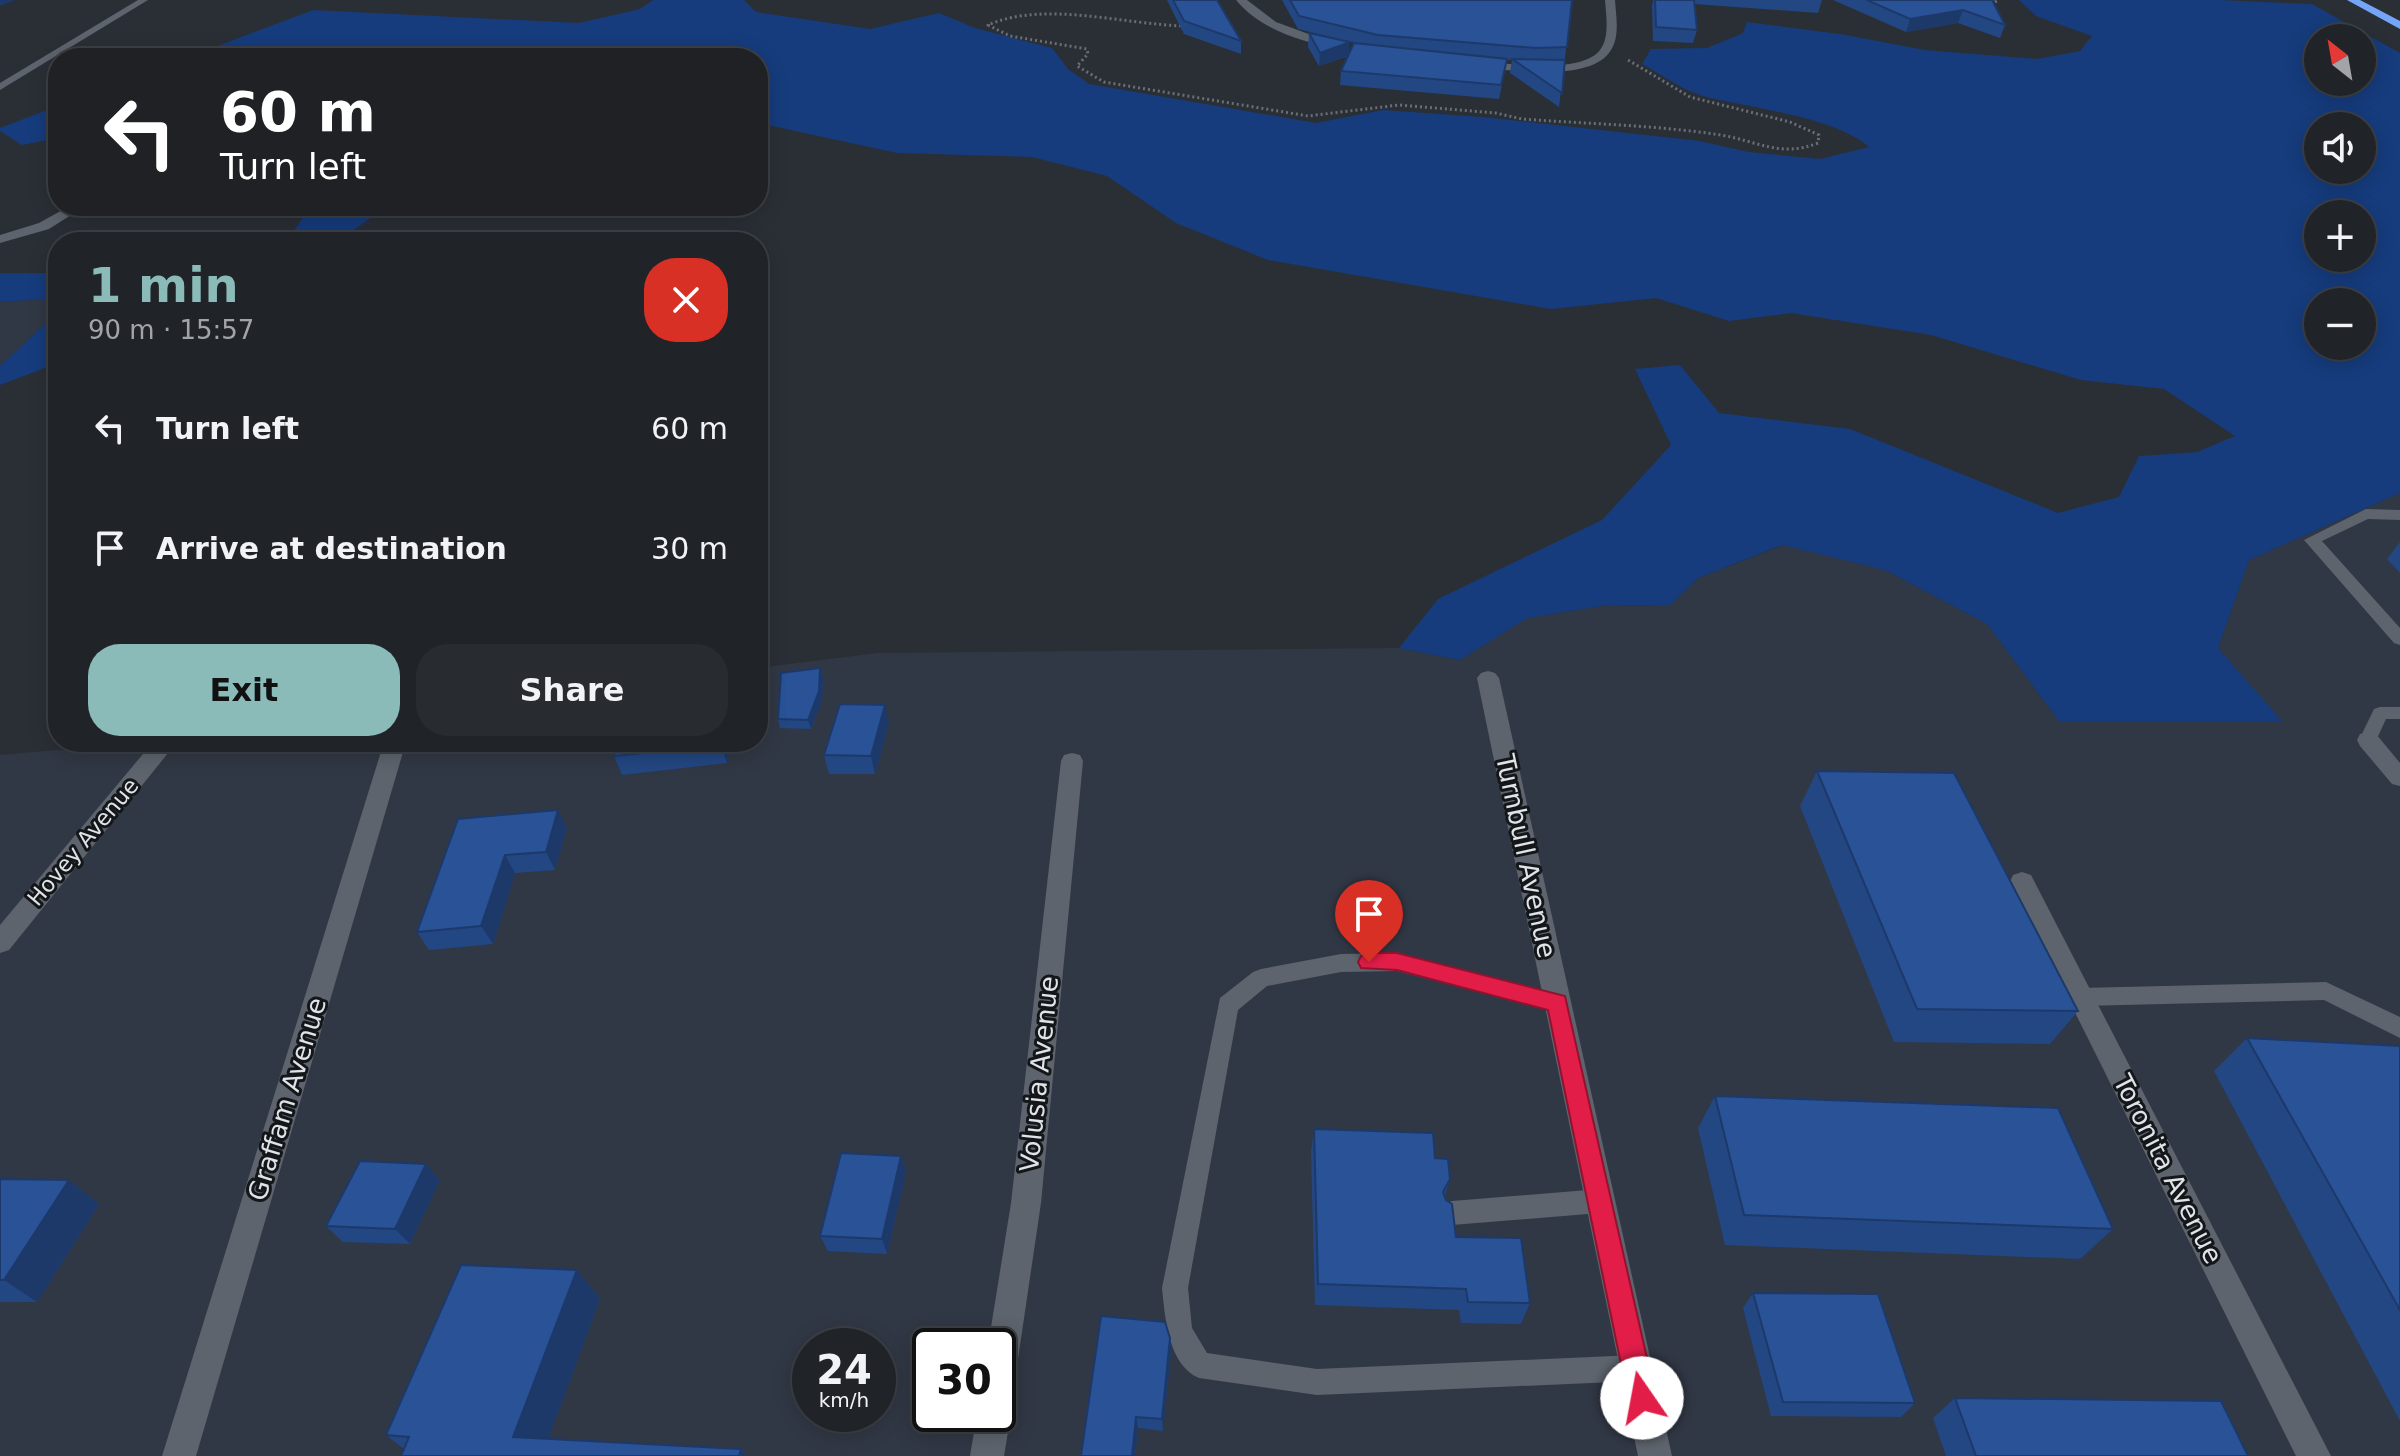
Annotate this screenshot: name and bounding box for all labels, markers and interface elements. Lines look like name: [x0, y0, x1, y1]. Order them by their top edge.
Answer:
north arrow: [2304, 24, 2376, 96]
map controls: [2304, 24, 2376, 360]
text: 60 m: [220, 79, 376, 144]
icon: left: [88, 80, 192, 184]
button: sound: [2304, 112, 2376, 184]
text: Turn left: [220, 146, 366, 187]
button: +: [2304, 200, 2376, 272]
text: 1 min: [88, 257, 239, 313]
button: close: [644, 258, 728, 342]
button: −: [2304, 288, 2376, 360]
text: 90 m · 15:57: [88, 315, 254, 345]
icon: left: [88, 406, 132, 450]
text: Turn left: [156, 411, 299, 446]
text: 60 m: [651, 411, 728, 446]
icon: arrive: [88, 526, 132, 570]
text: Arrive at destination: [156, 531, 507, 566]
text: 30 m: [651, 531, 728, 566]
button: Exit: [88, 644, 400, 736]
button: Share: [416, 644, 728, 736]
street label: Turnbull Avenue: [1490, 750, 1562, 961]
street label: Hovey Avenue: [23, 773, 143, 911]
pin: [1335, 880, 1403, 962]
icon: arrive: [1347, 892, 1391, 936]
street label: Volusia Avenue: [1014, 974, 1064, 1174]
street label: Graffam Avenue: [242, 994, 332, 1204]
street label: Toronita Avenue: [2107, 1069, 2229, 1269]
speed limit sign: 30: [912, 1328, 1016, 1432]
text: 24: [816, 1347, 872, 1393]
position arrow: [1600, 1356, 1684, 1440]
text: km/h: [819, 1388, 869, 1412]

